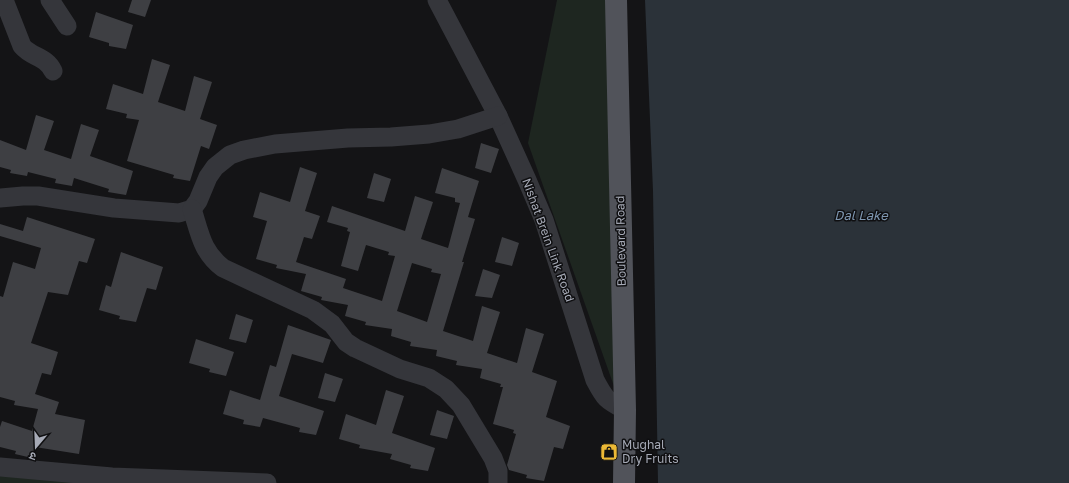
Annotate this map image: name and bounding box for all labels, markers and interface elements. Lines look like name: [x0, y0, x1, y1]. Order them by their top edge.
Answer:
street label: Nishat Brein Link Road: [519, 176, 578, 304]
street label: Boulevard Road: [612, 196, 629, 286]
water label: Dal Lake: [834, 207, 889, 223]
north arrow: [16, 427, 56, 467]
place label: Mughal Dry Fruits: [622, 437, 679, 466]
shop icon: Mughal Dry Fruits: [599, 442, 619, 462]
text: उ: [27, 450, 38, 464]

